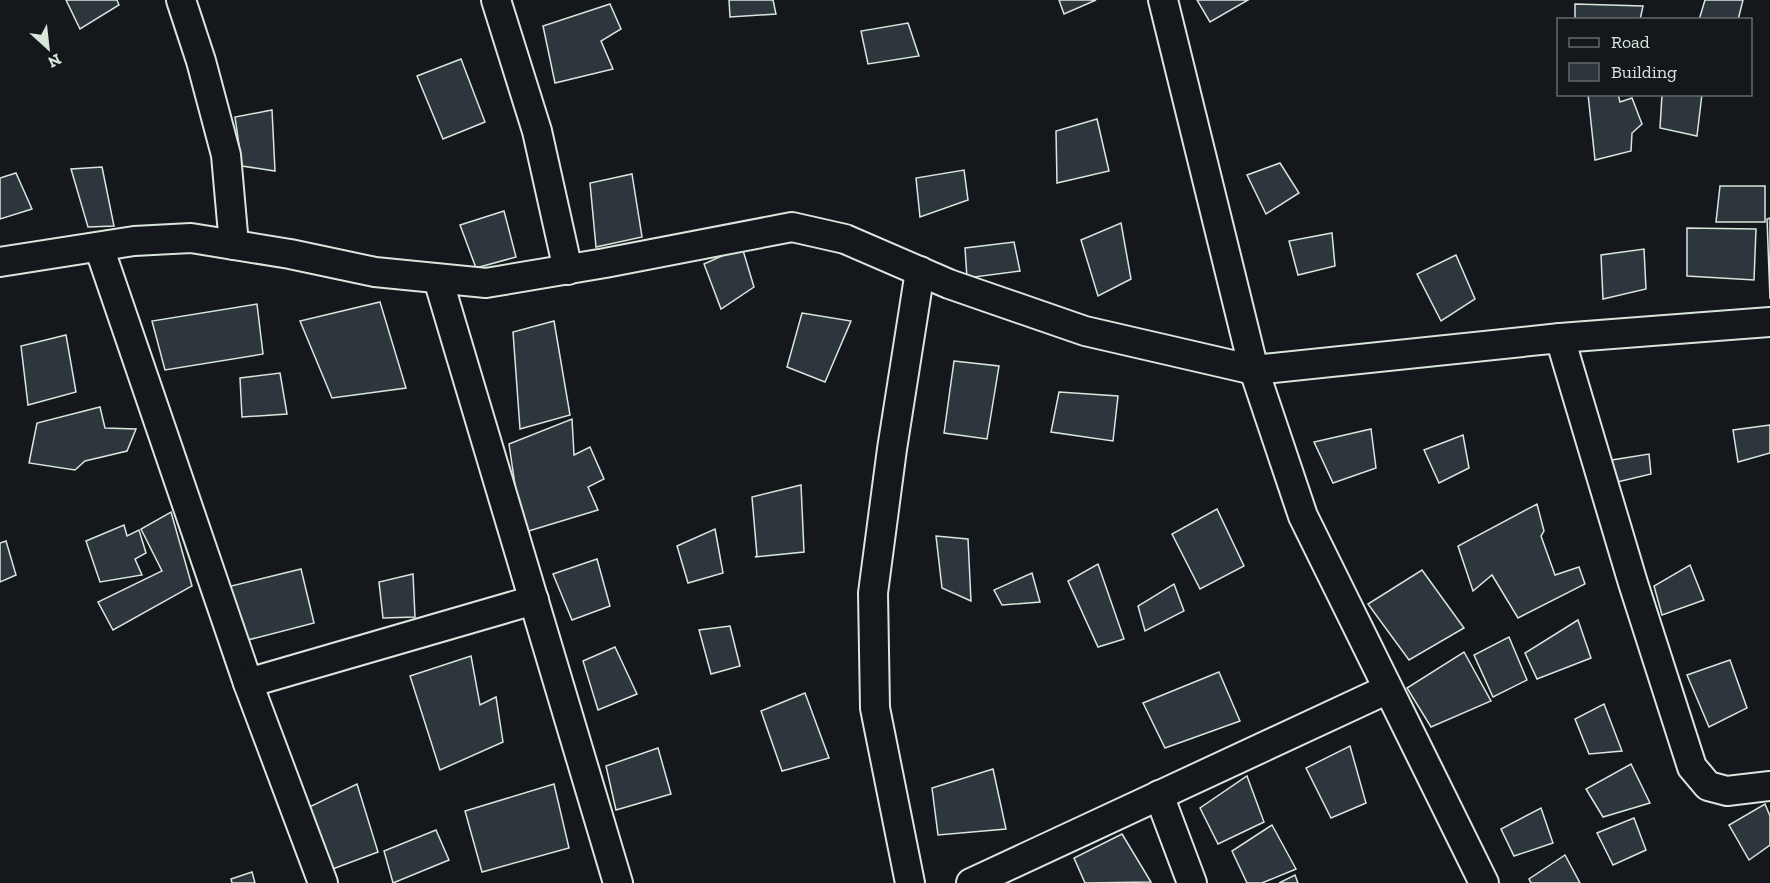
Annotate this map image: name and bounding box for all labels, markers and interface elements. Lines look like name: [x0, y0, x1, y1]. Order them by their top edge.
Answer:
north arrow: [18, 18, 78, 78]
legend: [1557, 18, 1752, 96]
text: Road: [1611, 31, 1650, 53]
text: N: [45, 50, 64, 72]
text: Building: [1611, 61, 1677, 83]

